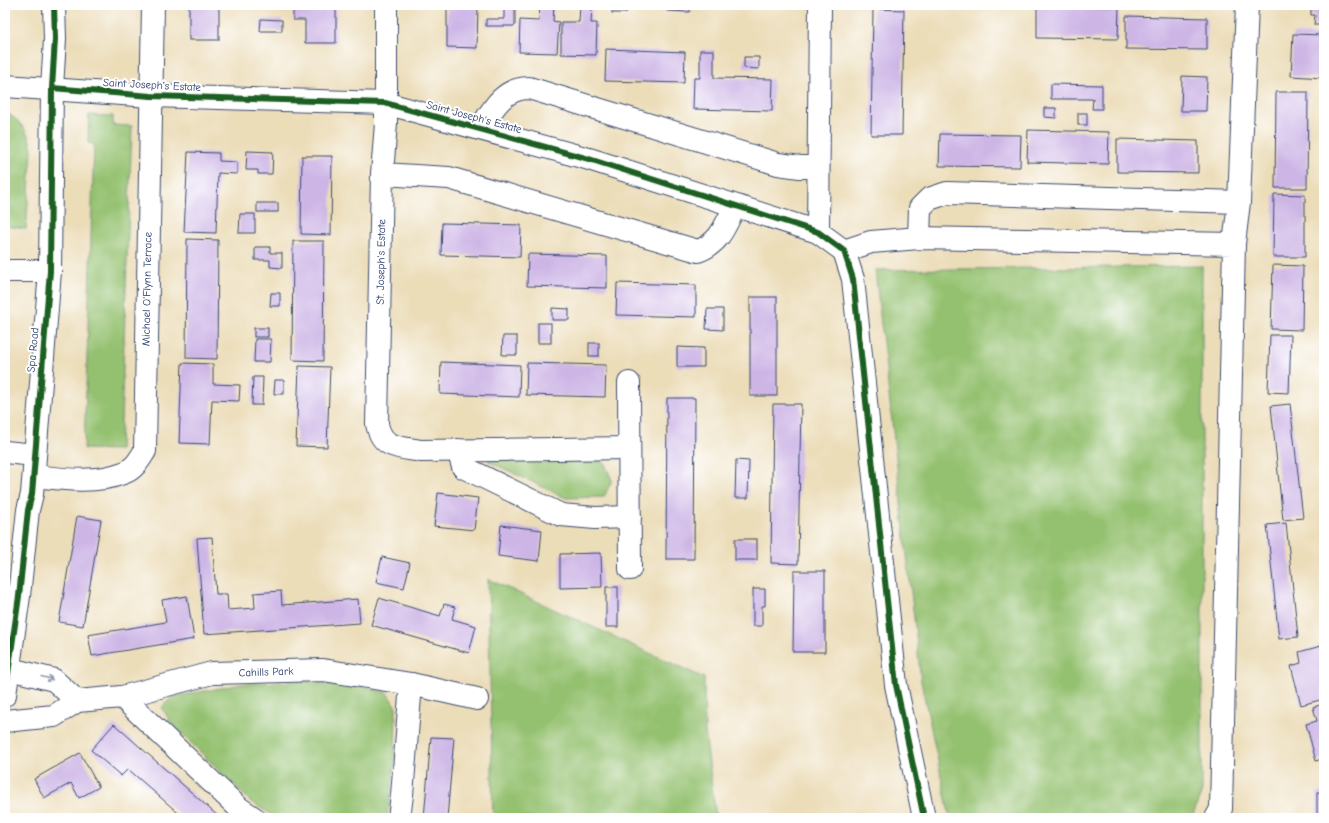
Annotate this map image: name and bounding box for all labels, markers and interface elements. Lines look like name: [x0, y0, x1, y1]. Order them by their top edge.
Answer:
street label: Saint Joseph's Estate: [103, 76, 202, 94]
street label: Saint Joseph's Estate: [425, 98, 524, 136]
street label: St. Joseph's Estate: [374, 219, 388, 305]
street label: Michael O'Flynn Terrace: [140, 231, 155, 346]
street label: Spa Road: [25, 327, 41, 373]
street label: Cahills Park: [238, 665, 294, 679]
one-way arrow: [40, 675, 53, 682]

